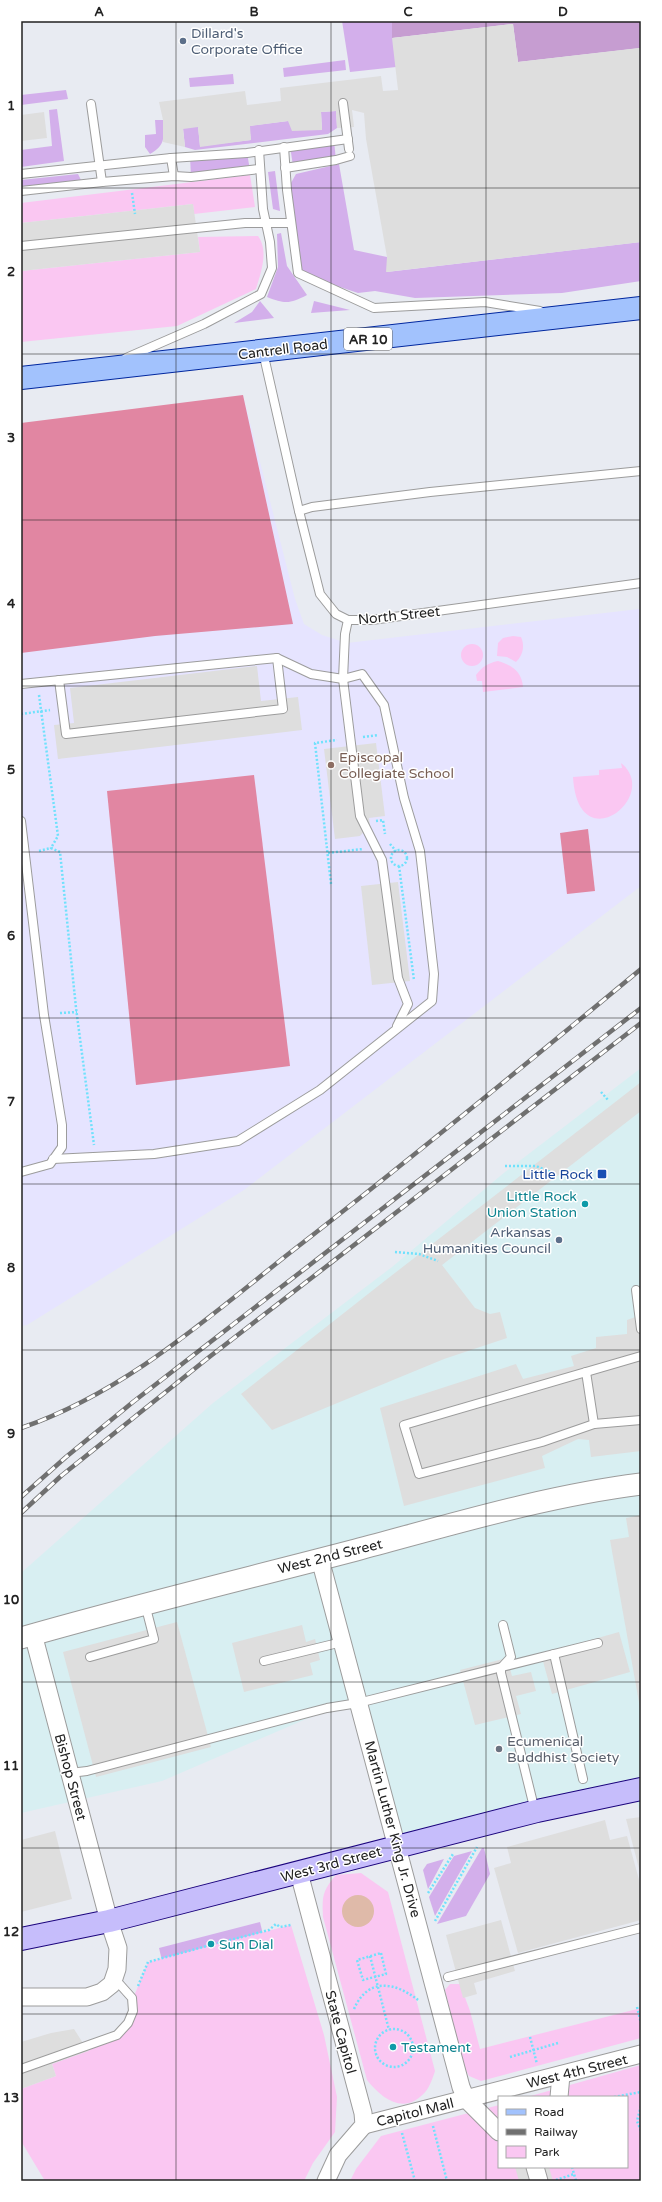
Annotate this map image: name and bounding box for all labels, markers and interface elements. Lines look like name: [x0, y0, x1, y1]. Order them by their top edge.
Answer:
text: A: [94, 4, 104, 20]
text: B: [249, 4, 259, 20]
text: C: [403, 4, 413, 20]
text: D: [558, 4, 568, 20]
place label: Dillard's Corporate Office: [191, 25, 303, 58]
marker: Dillard's Corporate Office: [178, 36, 188, 46]
text: 1: [7, 98, 15, 114]
text: 2: [7, 264, 15, 280]
road number: AR 10: [344, 328, 392, 350]
street label: Cantrell Road: [237, 336, 329, 363]
text: 3: [7, 430, 15, 446]
text: 4: [7, 596, 16, 612]
street label: North Street: [357, 603, 442, 628]
place label: Episcopal Collegiate School: [339, 749, 454, 782]
marker: Episcopal Collegiate School: [326, 760, 336, 770]
text: 5: [7, 762, 15, 778]
text: 6: [7, 928, 15, 944]
text: 7: [7, 1094, 15, 1110]
place label: Little Rock: [522, 1166, 593, 1183]
marker: Little Rock: [596, 1168, 608, 1180]
place label: Little Rock Union Station: [487, 1188, 577, 1221]
marker: Little Rock Union Station: [580, 1199, 590, 1209]
place label: Arkansas Humanities Council: [423, 1224, 551, 1257]
marker: Arkansas Humanities Council: [554, 1235, 564, 1245]
text: 8: [7, 1260, 15, 1276]
text: 9: [7, 1426, 15, 1442]
street label: West 2nd Street: [276, 1535, 385, 1578]
text: 10: [3, 1592, 19, 1608]
street label: Bishop Street: [51, 1732, 90, 1823]
place label: Ecumenical Buddhist Society: [507, 1733, 620, 1766]
street label: Martin Luther King Jr. Drive: [361, 1739, 424, 1919]
marker: Ecumenical Buddhist Society: [494, 1744, 504, 1754]
text: 11: [3, 1758, 19, 1774]
street label: West 3rd Street: [279, 1843, 384, 1886]
text: 12: [3, 1924, 19, 1940]
place label: Sun Dial: [219, 1936, 273, 1953]
marker: Sun Dial: [206, 1939, 216, 1949]
street label: State Capitol: [321, 1989, 360, 2076]
place label: Testament: [401, 2039, 472, 2056]
marker: Testament: [388, 2042, 398, 2052]
street label: West 4th Street: [525, 2051, 630, 2092]
text: 13: [3, 2090, 19, 2106]
street label: Capitol Mall: [375, 2095, 456, 2130]
legend: [498, 2096, 628, 2168]
text: Road: [534, 2105, 564, 2119]
text: Railway: [534, 2125, 578, 2139]
text: Park: [534, 2145, 560, 2159]

